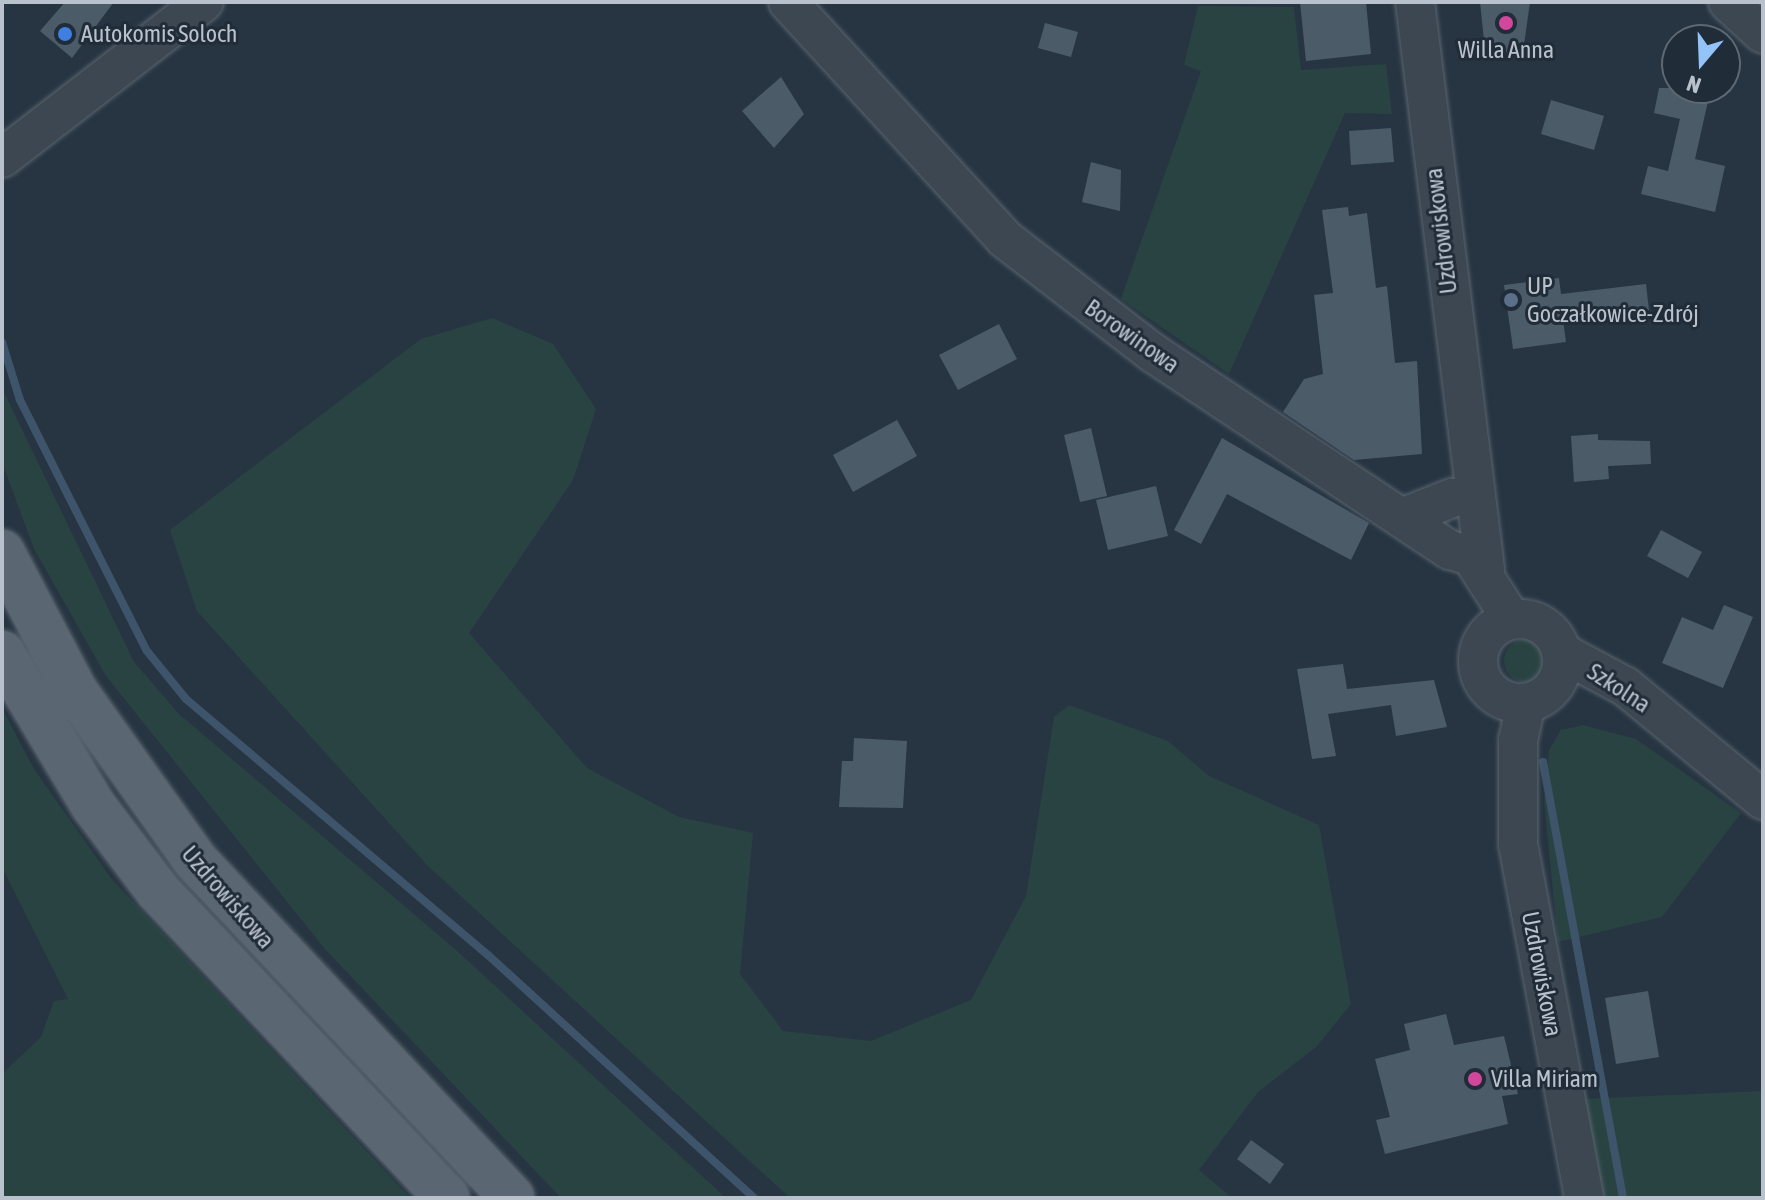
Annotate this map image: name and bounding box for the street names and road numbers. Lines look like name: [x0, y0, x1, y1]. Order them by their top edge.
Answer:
street label: Uzdrowiskowa: [1419, 166, 1463, 296]
street label: Borowinowa: [1079, 293, 1185, 379]
street label: Szkolna: [1582, 657, 1656, 719]
street label: Uzdrowiskowa: [176, 840, 280, 954]
street label: Uzdrowiskowa: [1516, 909, 1568, 1039]

